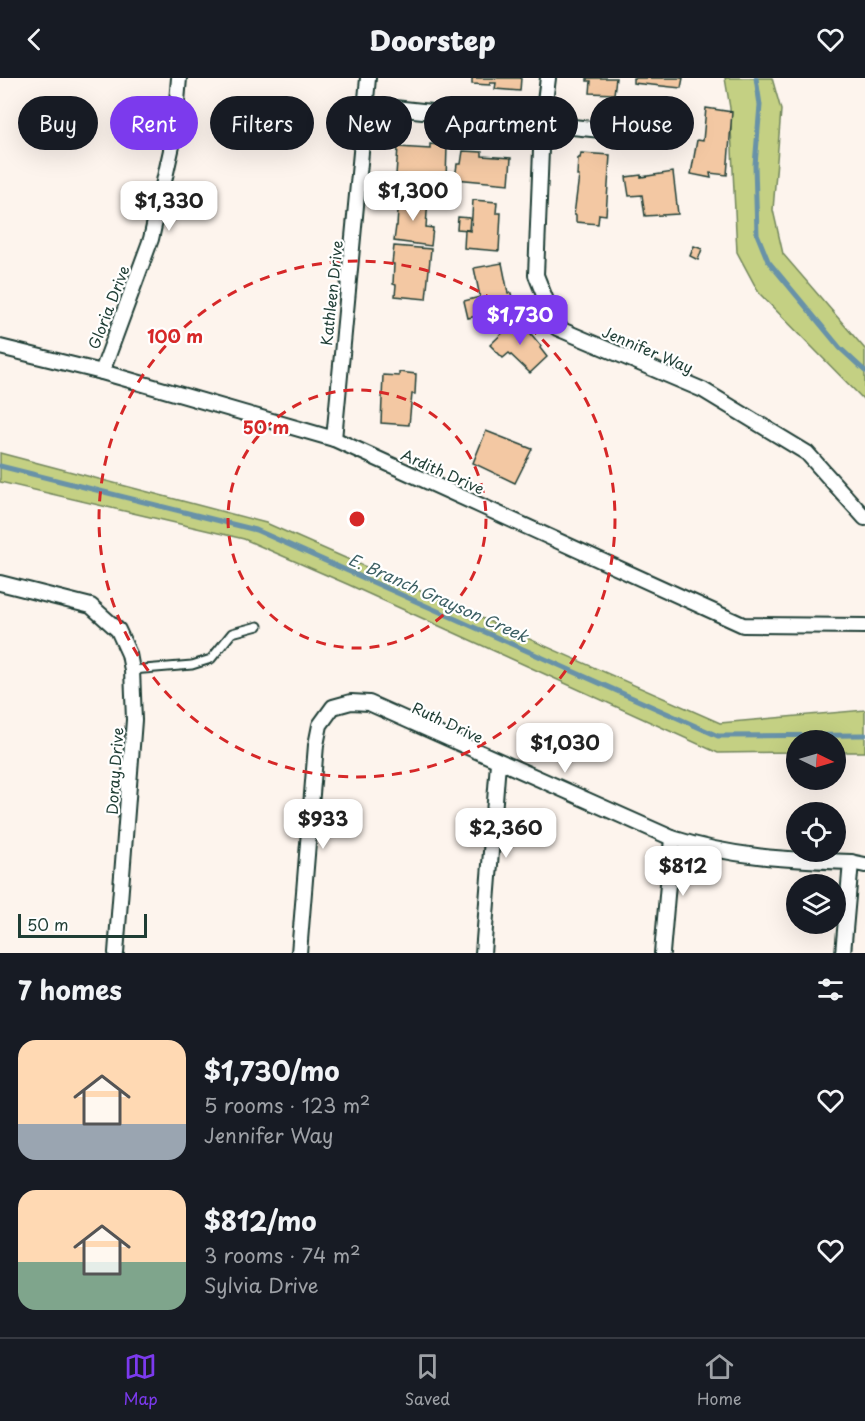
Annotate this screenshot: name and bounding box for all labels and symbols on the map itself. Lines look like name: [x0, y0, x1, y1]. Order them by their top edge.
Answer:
pin: $1,300: [364, 171, 462, 222]
pin: $1,330: [120, 181, 218, 232]
street label: Kathleen Drive: [314, 239, 348, 347]
street label: Gloria Drive: [81, 262, 135, 352]
pin: $1,730: [471, 295, 569, 346]
street label: Jennifer Way: [599, 319, 697, 379]
text: 100 m: [147, 322, 203, 349]
text: 50 m: [243, 413, 289, 440]
street label: Ardith Drive: [398, 442, 488, 500]
centre of rings: [347, 509, 367, 529]
water label: E. Branch Grayson Creek: [345, 546, 534, 648]
street label: Ruth Drive: [409, 696, 487, 749]
pin: $1,030: [516, 723, 614, 774]
street label: Doray Drive: [99, 727, 129, 815]
north arrow: [786, 730, 846, 790]
pin: $933: [287, 799, 359, 850]
pin: $2,360: [457, 808, 555, 859]
pin: $812: [647, 846, 719, 897]
scale bar: [18, 911, 147, 938]

